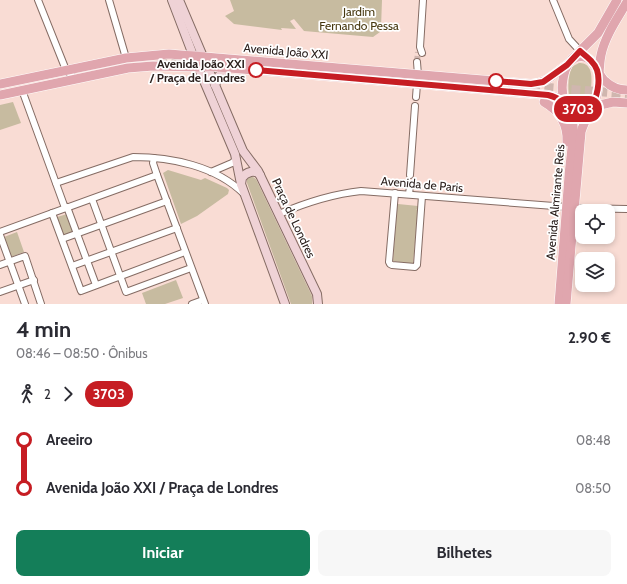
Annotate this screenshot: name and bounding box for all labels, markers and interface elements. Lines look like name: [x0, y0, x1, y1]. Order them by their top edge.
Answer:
park label: Jardim Fernando Pessa: [319, 4, 399, 33]
street label: Avenida João XXI: [243, 40, 329, 62]
place label: Avenida João XXI / Praça de Londres: [149, 56, 245, 85]
marker: Avenida João XXI / Praça de Londres: [248, 62, 264, 78]
unlabelled marker: [488, 73, 504, 89]
line badge: 3703: [550, 96, 606, 122]
text: 3703: [562, 100, 594, 118]
street label: Avenida Almirante Reis: [542, 143, 568, 260]
street label: Avenida de Paris: [380, 173, 464, 195]
street label: Praça de Londres: [269, 176, 319, 260]
map controls: [575, 204, 615, 292]
button: locate: [575, 204, 615, 244]
button: layers: [575, 252, 615, 292]
text: 4 min: [16, 316, 71, 343]
text: 2.90 €: [568, 329, 611, 347]
text: 08:46 – 08:50 · Ônibus: [16, 345, 148, 361]
icon: walk: [16, 383, 38, 405]
icon: forward: [57, 383, 79, 405]
text: 3703: [93, 385, 125, 403]
text: 2: [44, 386, 51, 402]
text: Areeiro: [46, 431, 93, 449]
text: 08:48: [576, 432, 611, 448]
text: Avenida João XXI / Praça de Londres: [46, 479, 278, 497]
text: 08:50: [575, 480, 611, 496]
button: Iniciar: [16, 530, 310, 576]
button: Bilhetes: [318, 530, 611, 576]

